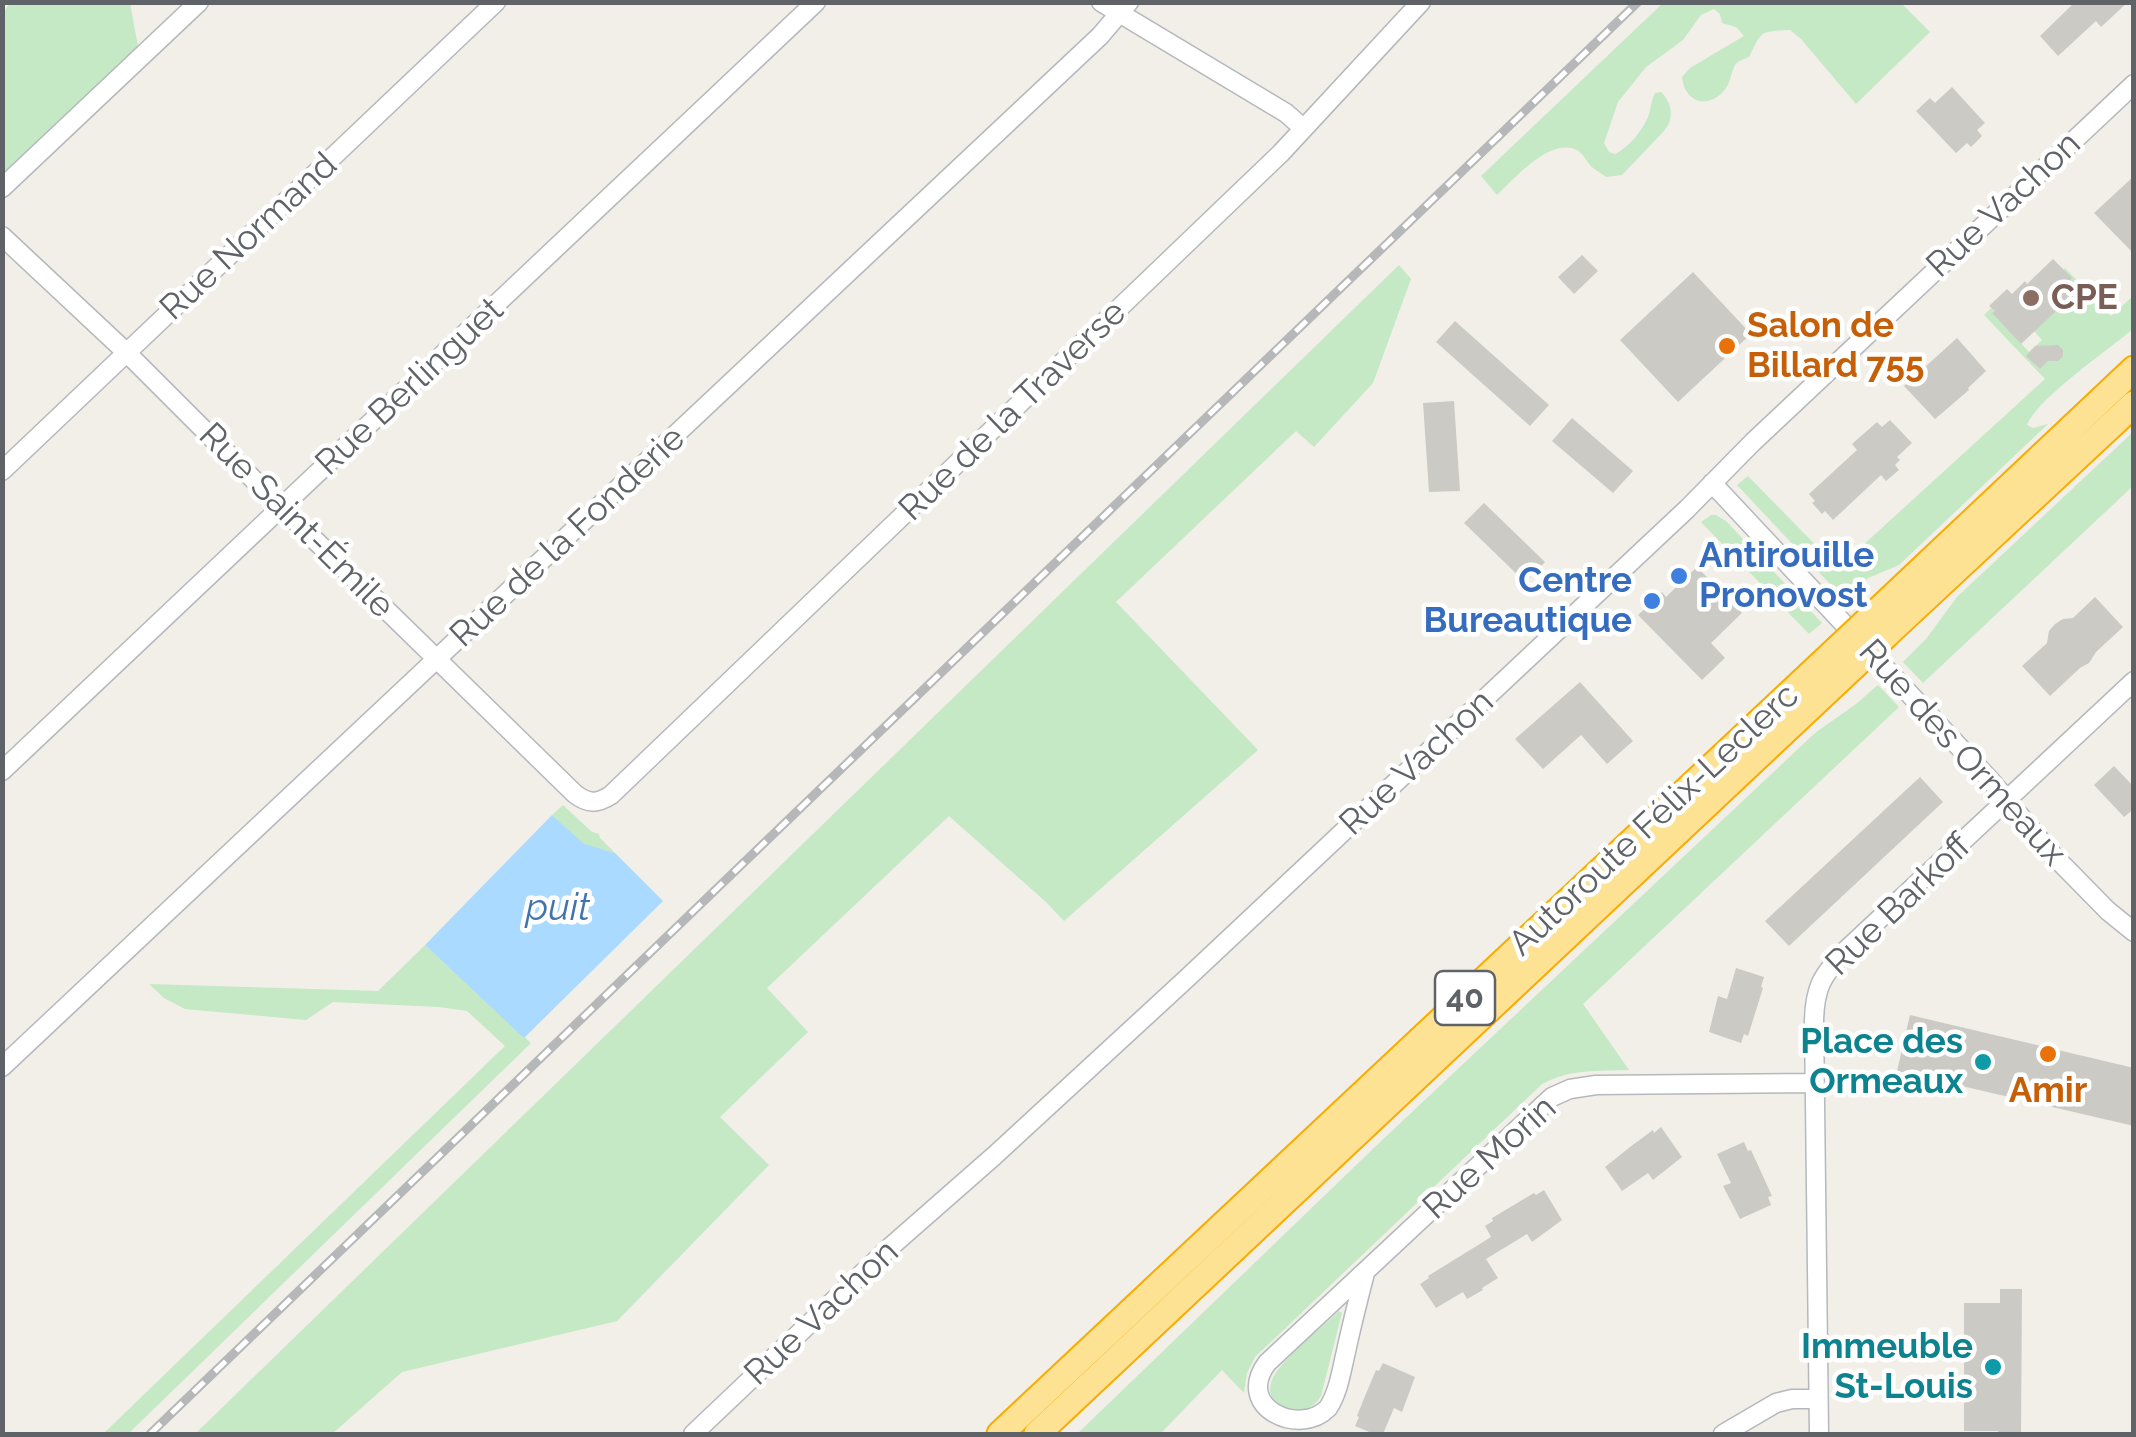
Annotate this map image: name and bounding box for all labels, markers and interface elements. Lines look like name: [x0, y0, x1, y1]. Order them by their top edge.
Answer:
street label: Rue Vachon: [1918, 123, 2090, 287]
street label: Rue Normand: [152, 145, 346, 329]
place label: CPE: [2051, 277, 2118, 319]
marker: CPE: [2020, 287, 2042, 309]
street label: Rue Berlinguet: [308, 289, 512, 485]
street label: Rue de la Traverse: [891, 292, 1135, 530]
place label: Salon de Billard 755: [1747, 305, 1924, 387]
marker: Salon de Billard 755: [1716, 335, 1738, 357]
street label: Rue Saint-Émile: [190, 415, 402, 627]
street label: Rue de la Fonderie: [442, 418, 694, 656]
place label: Antirouille Pronovost: [1699, 535, 1874, 617]
place label: Centre Bureautique: [1424, 560, 1632, 642]
marker: Antirouille Pronovost: [1668, 565, 1690, 587]
marker: Centre Bureautique: [1641, 590, 1663, 612]
street label: Rue des Ormeaux: [1849, 631, 2075, 875]
street label: Autoroute Félix-Leclerc: [1501, 675, 1807, 965]
street label: Rue Vachon: [1331, 681, 1503, 845]
street label: Rue Barkoff: [1818, 825, 1980, 985]
water label: puit: [526, 886, 590, 932]
road number: 40: [1435, 971, 1495, 1025]
place label: Place des Ormeaux: [1800, 1021, 1963, 1103]
marker: Amir: [2037, 1043, 2059, 1065]
marker: Place des Ormeaux: [1972, 1051, 1994, 1073]
place label: Amir: [2009, 1070, 2087, 1112]
street label: Rue Morin: [1415, 1087, 1565, 1229]
street label: Rue Vachon: [736, 1231, 908, 1395]
place label: Immeuble St-Louis: [1801, 1326, 1973, 1408]
marker: Immeuble St-Louis: [1982, 1356, 2004, 1378]

